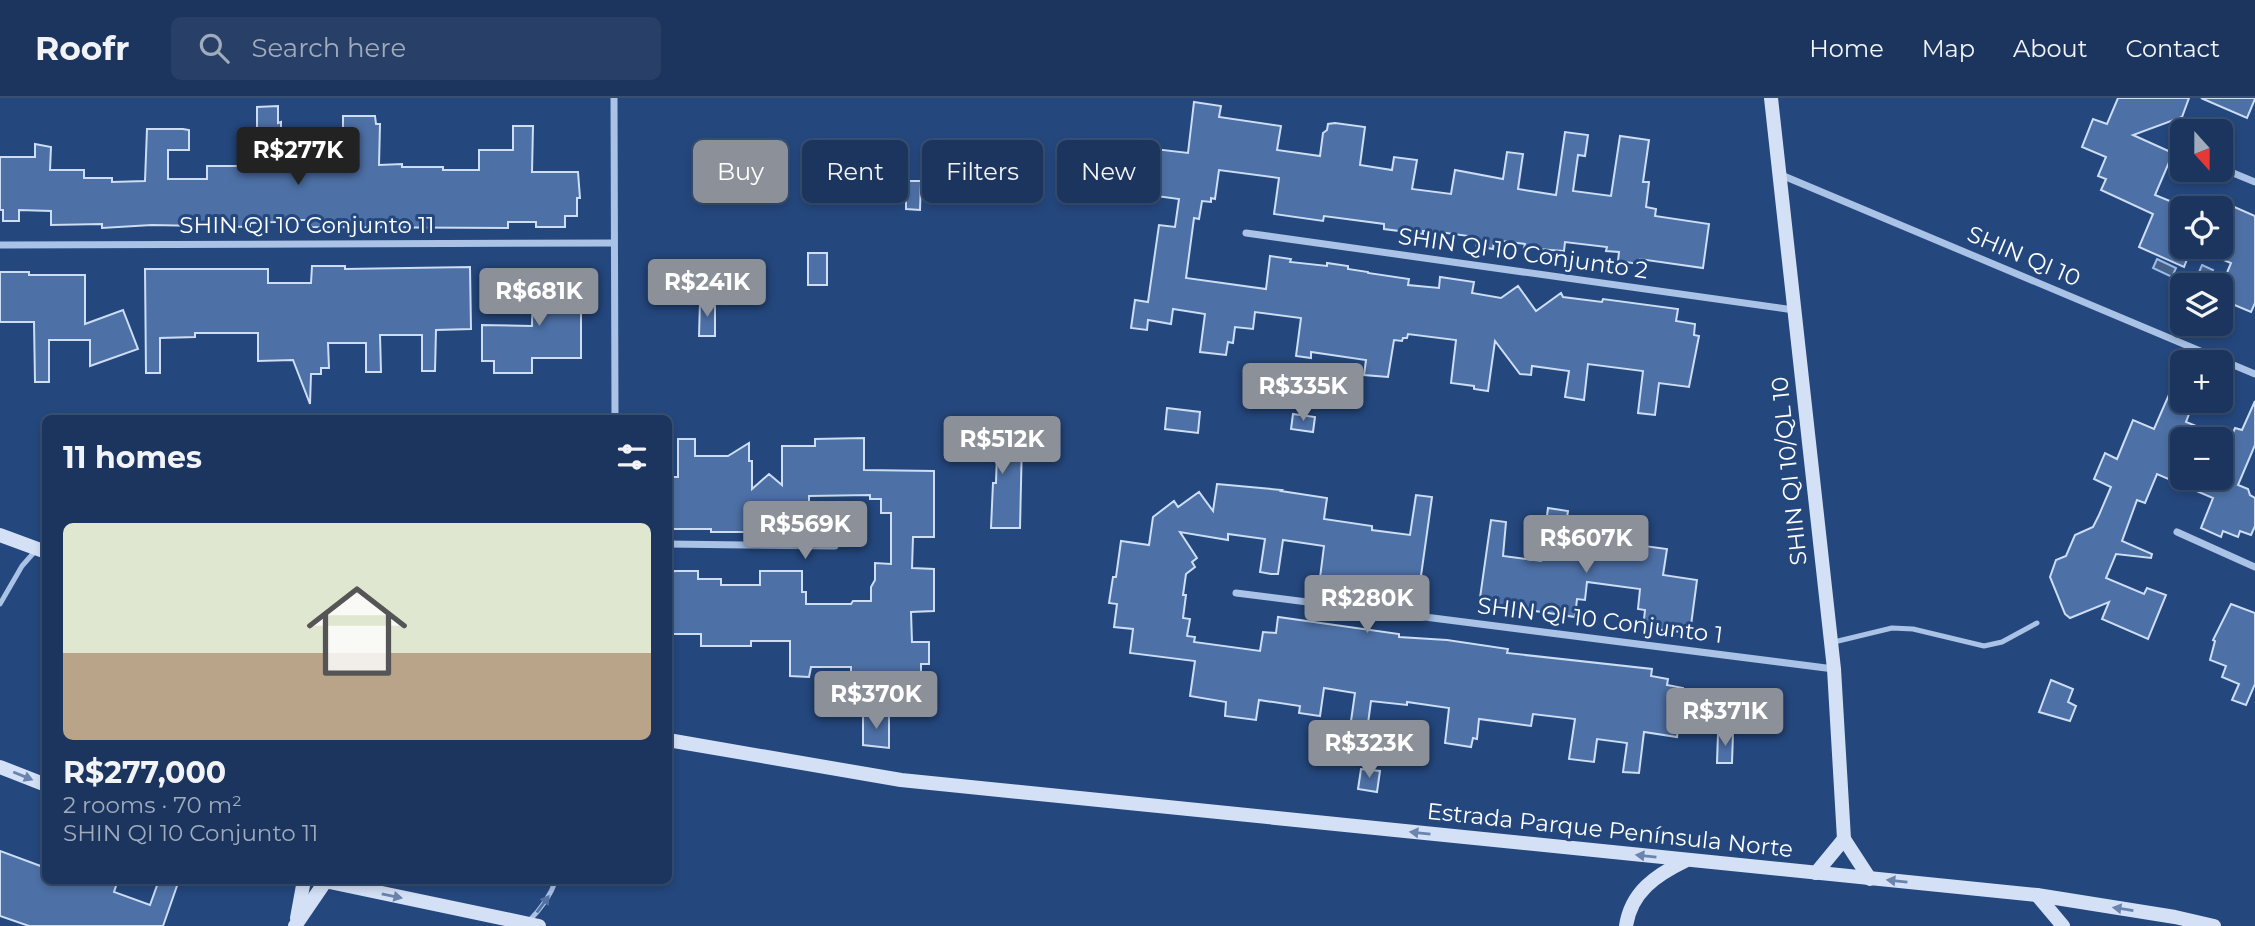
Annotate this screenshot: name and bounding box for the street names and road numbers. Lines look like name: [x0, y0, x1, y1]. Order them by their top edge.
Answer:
street label: SHIN QI 10 Conjunto 11: [179, 211, 435, 239]
street label: SHIN QI 10: [1963, 220, 2085, 292]
street label: SHIN QI 10 Conjunto 2: [1396, 222, 1650, 284]
street label: SHIN QI 10/QL 10: [1765, 375, 1813, 567]
street label: SHIN QI 10 Conjunto 1: [1476, 591, 1724, 649]
street label: Estrada Parque Península Norte: [1426, 797, 1794, 863]

